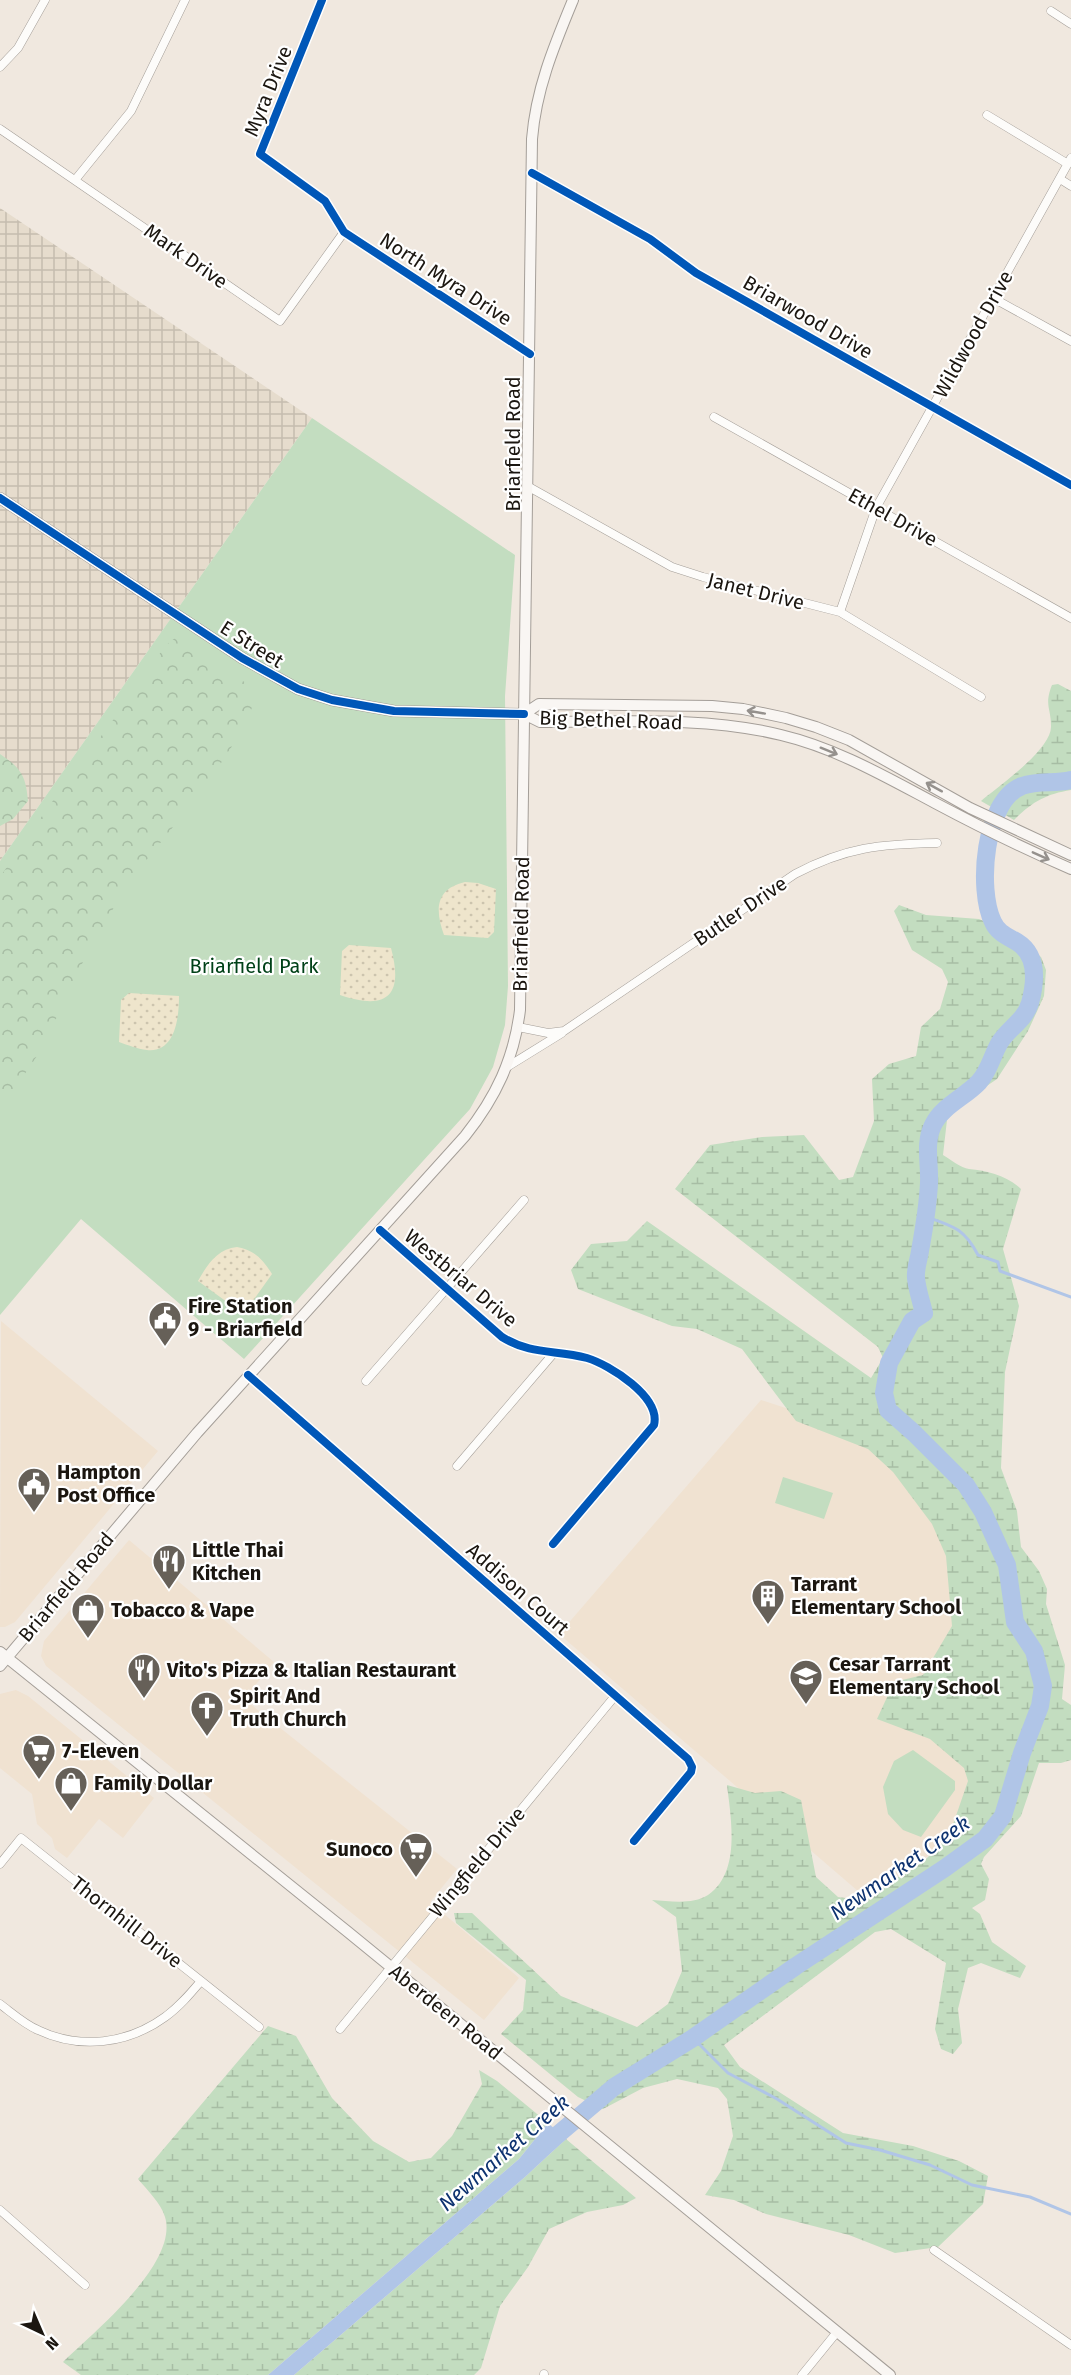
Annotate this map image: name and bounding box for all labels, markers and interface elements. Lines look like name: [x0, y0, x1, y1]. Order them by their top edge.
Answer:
street label: Myra Drive: [239, 42, 297, 140]
street label: Mark Drive: [140, 218, 232, 294]
street label: North Myra Drive: [375, 227, 517, 331]
street label: Wildwood Drive: [928, 266, 1018, 402]
street label: Briarwood Drive: [739, 270, 877, 364]
street label: Briarfield Road: [501, 376, 525, 512]
street label: Ethel Drive: [844, 483, 942, 551]
street label: Janet Drive: [705, 567, 807, 615]
street label: E Street: [216, 615, 289, 673]
street label: Big Bethel Road: [539, 705, 683, 735]
one-way arrow: [746, 706, 766, 717]
one-way arrow: [820, 746, 838, 757]
one-way arrow: [926, 781, 943, 793]
one-way arrow: [1031, 850, 1049, 862]
street label: Briarfield Road: [508, 856, 534, 992]
street label: Butler Drive: [689, 871, 791, 951]
park label: Briarfield Park: [190, 954, 319, 978]
street label: Westbriar Drive: [400, 1224, 522, 1332]
place label: Fire Station 9 - Briarfield: [188, 1294, 303, 1341]
public building icon: Fire Station 9 - Briarfield: [147, 1300, 183, 1347]
place label: Hampton Post Office: [57, 1460, 155, 1507]
public building icon: Hampton Post Office: [16, 1466, 52, 1513]
street label: Briarfield Road: [13, 1527, 119, 1647]
place label: Little Thai Kitchen: [192, 1538, 284, 1585]
street label: Addison Court: [462, 1538, 575, 1641]
restaurant icon: Little Thai Kitchen: [151, 1543, 187, 1590]
place label: Tarrant Elementary School: [791, 1572, 961, 1619]
building icon: Tarrant Elementary School: [750, 1578, 786, 1625]
shop icon: Tobacco & Vape: [70, 1592, 106, 1639]
place label: Tobacco & Vape: [111, 1598, 254, 1622]
restaurant icon: Vito's Pizza & Italian Restaurant: [126, 1652, 162, 1699]
place label: Cesar Tarrant Elementary School: [829, 1652, 999, 1699]
place label: Vito's Pizza & Italian Restaurant: [166, 1658, 457, 1682]
school or university icon: Cesar Tarrant Elementary School: [788, 1658, 824, 1705]
place label: Spirit And Truth Church: [230, 1684, 346, 1731]
church icon: Spirit And Truth Church: [189, 1690, 225, 1737]
supermarket icon: 7-Eleven: [21, 1733, 57, 1780]
place label: 7-Eleven: [62, 1739, 139, 1763]
shop icon: Family Dollar: [53, 1765, 89, 1812]
place label: Family Dollar: [94, 1771, 213, 1795]
street label: Wingfield Drive: [424, 1802, 530, 1922]
water label: Newmarket Creek: [825, 1810, 975, 1926]
supermarket icon: Sunoco: [398, 1831, 434, 1878]
place label: Sunoco: [326, 1837, 393, 1861]
street label: Thornhill Drive: [67, 1871, 187, 1973]
street label: Aberdeen Road: [385, 1959, 507, 2065]
water label: Newmarket Creek: [433, 2089, 575, 2217]
north arrow: [12, 2303, 72, 2363]
text: N: [42, 2333, 62, 2354]

